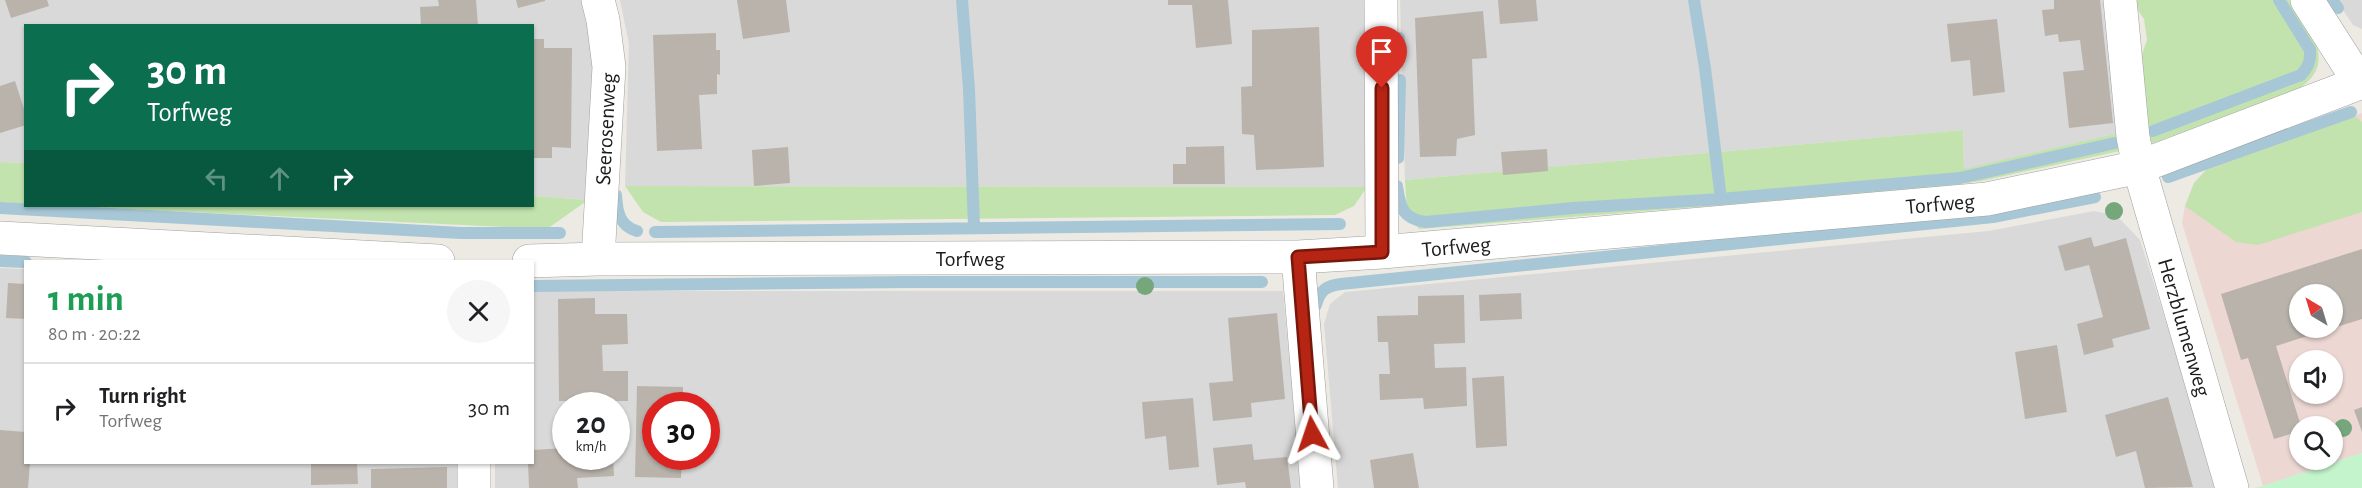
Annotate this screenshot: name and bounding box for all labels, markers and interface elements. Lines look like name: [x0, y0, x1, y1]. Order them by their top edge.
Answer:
pin: [1356, 26, 1407, 88]
icon: arrive: [1365, 35, 1398, 68]
icon: right: [48, 48, 126, 126]
text: 30 m: [147, 50, 227, 92]
street label: Seerosenweg: [592, 72, 620, 186]
text: Torfweg: [147, 99, 232, 126]
icon: left: [200, 162, 233, 195]
icon: ahead: [263, 162, 296, 195]
icon: right: [326, 162, 359, 195]
street label: Torfweg: [1905, 190, 1976, 218]
street label: Torfweg: [1421, 233, 1492, 261]
street label: Torfweg: [935, 248, 1005, 270]
street label: Herzblumenweg: [2154, 256, 2214, 399]
button: close: [447, 280, 510, 343]
text: 1 min: [48, 281, 124, 317]
north arrow: [2289, 284, 2343, 338]
map controls: [2289, 284, 2343, 470]
text: 80 m · 20:22: [48, 324, 141, 344]
button: sound: [2289, 350, 2343, 404]
text: Turn right: [99, 385, 186, 407]
icon: right: [48, 392, 81, 425]
speed limit sign: 30: [642, 392, 720, 470]
text: 30 m: [468, 397, 510, 419]
position arrow: [1280, 402, 1344, 466]
text: 20: [576, 409, 606, 439]
text: Torfweg: [99, 411, 162, 431]
button: search: [2289, 416, 2343, 470]
text: km/h: [576, 439, 606, 454]

